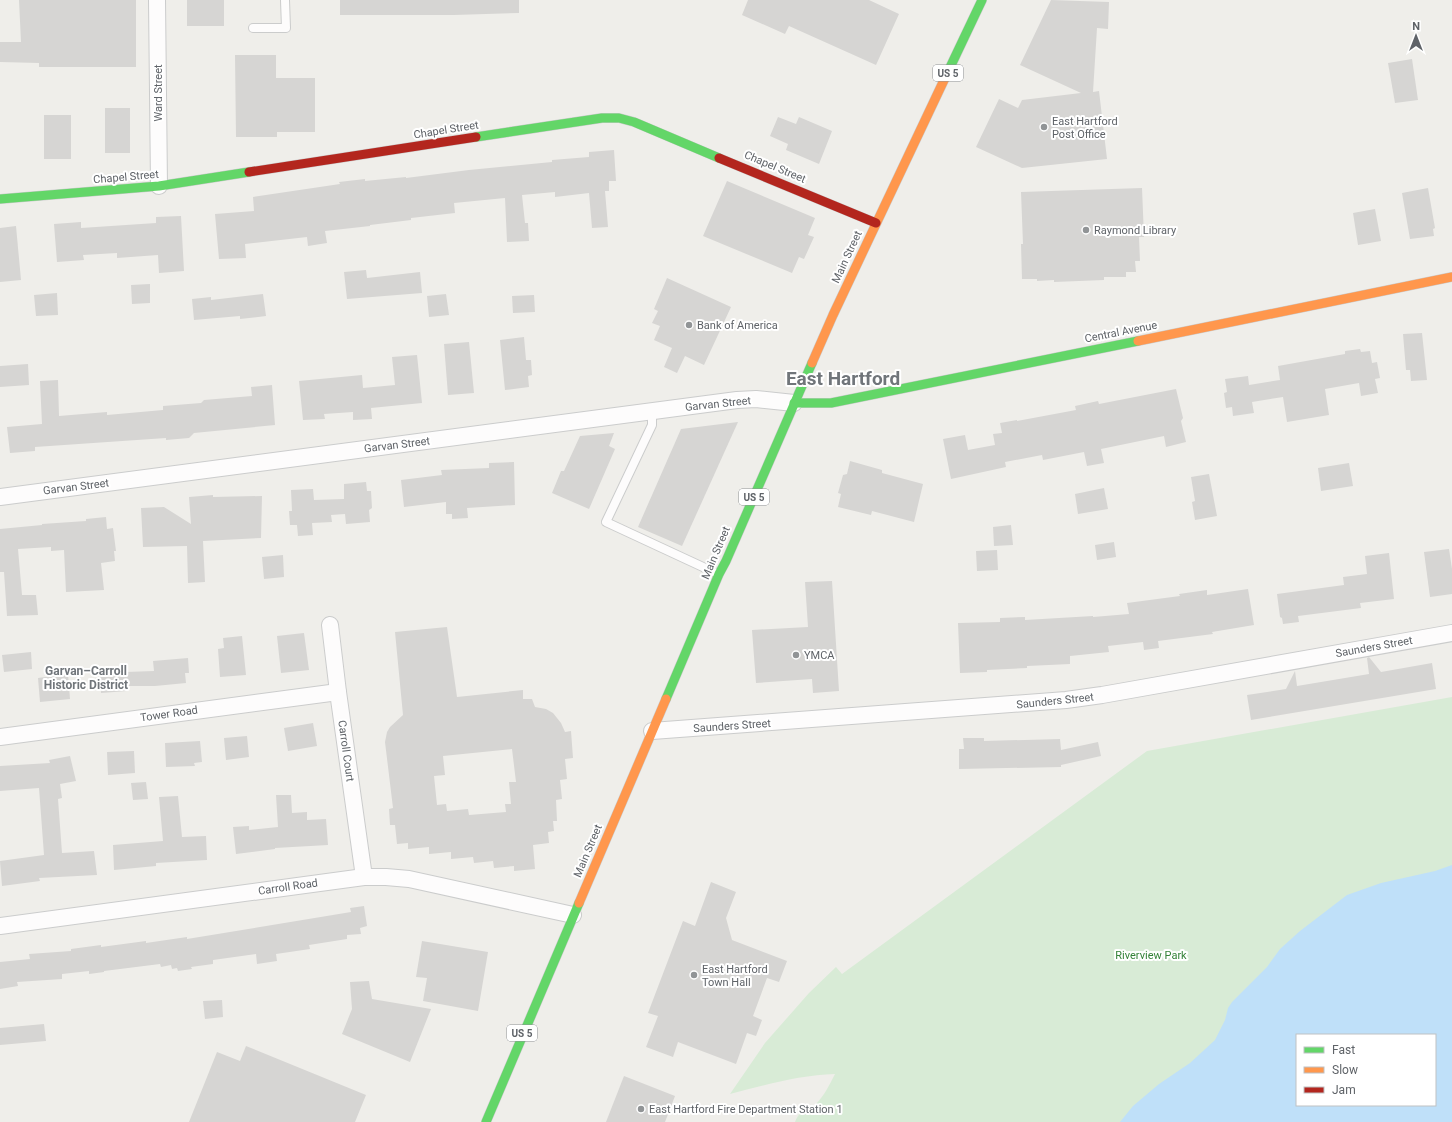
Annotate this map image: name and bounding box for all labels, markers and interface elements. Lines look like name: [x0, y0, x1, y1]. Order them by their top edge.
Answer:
north arrow: [1396, 16, 1436, 56]
text: N: [1412, 20, 1420, 33]
street label: Ward Street: [152, 64, 165, 122]
road number: US 5: [933, 65, 963, 81]
place label: East Hartford Post Office: [1052, 115, 1118, 141]
street label: Chapel Street: [413, 118, 480, 142]
marker: East Hartford Post Office: [1039, 122, 1049, 132]
street label: Chapel Street: [742, 148, 808, 186]
street label: Chapel Street: [93, 168, 160, 186]
place label: Raymond Library: [1094, 224, 1177, 237]
marker: Raymond Library: [1081, 225, 1091, 235]
street label: Main Street: [829, 228, 865, 285]
place label: Bank of America: [697, 319, 778, 332]
street label: Central Avenue: [1084, 319, 1158, 345]
marker: Bank of America: [684, 320, 694, 330]
district label: East Hartford: [786, 367, 900, 390]
street label: Garvan Street: [684, 394, 752, 414]
street label: Garvan Street: [363, 434, 431, 455]
street label: Garvan Street: [42, 476, 110, 497]
road number: US 5: [739, 489, 769, 505]
street label: Main Street: [699, 524, 733, 581]
street label: Saunders Street: [1335, 634, 1414, 660]
place label: YMCA: [804, 649, 835, 662]
marker: YMCA: [791, 650, 801, 660]
district label: Garvan–Carroll Historic District: [44, 664, 128, 692]
street label: Saunders Street: [1016, 690, 1095, 712]
street label: Tower Road: [139, 704, 199, 724]
street label: Saunders Street: [693, 717, 772, 735]
street label: Carroll Court: [335, 719, 357, 783]
street label: Main Street: [571, 822, 605, 879]
street label: Carroll Road: [257, 876, 319, 898]
park label: Riverview Park: [1115, 949, 1187, 962]
place label: East Hartford Town Hall: [702, 963, 768, 989]
marker: East Hartford Town Hall: [689, 970, 699, 980]
road number: US 5: [507, 1025, 537, 1041]
legend: [1296, 1034, 1436, 1106]
text: Fast: [1332, 1043, 1355, 1057]
text: Slow: [1332, 1063, 1358, 1077]
text: Jam: [1332, 1083, 1356, 1097]
place label: East Hartford Fire Department Station 1: [649, 1103, 843, 1116]
marker: East Hartford Fire Department Station 1: [636, 1104, 646, 1114]

